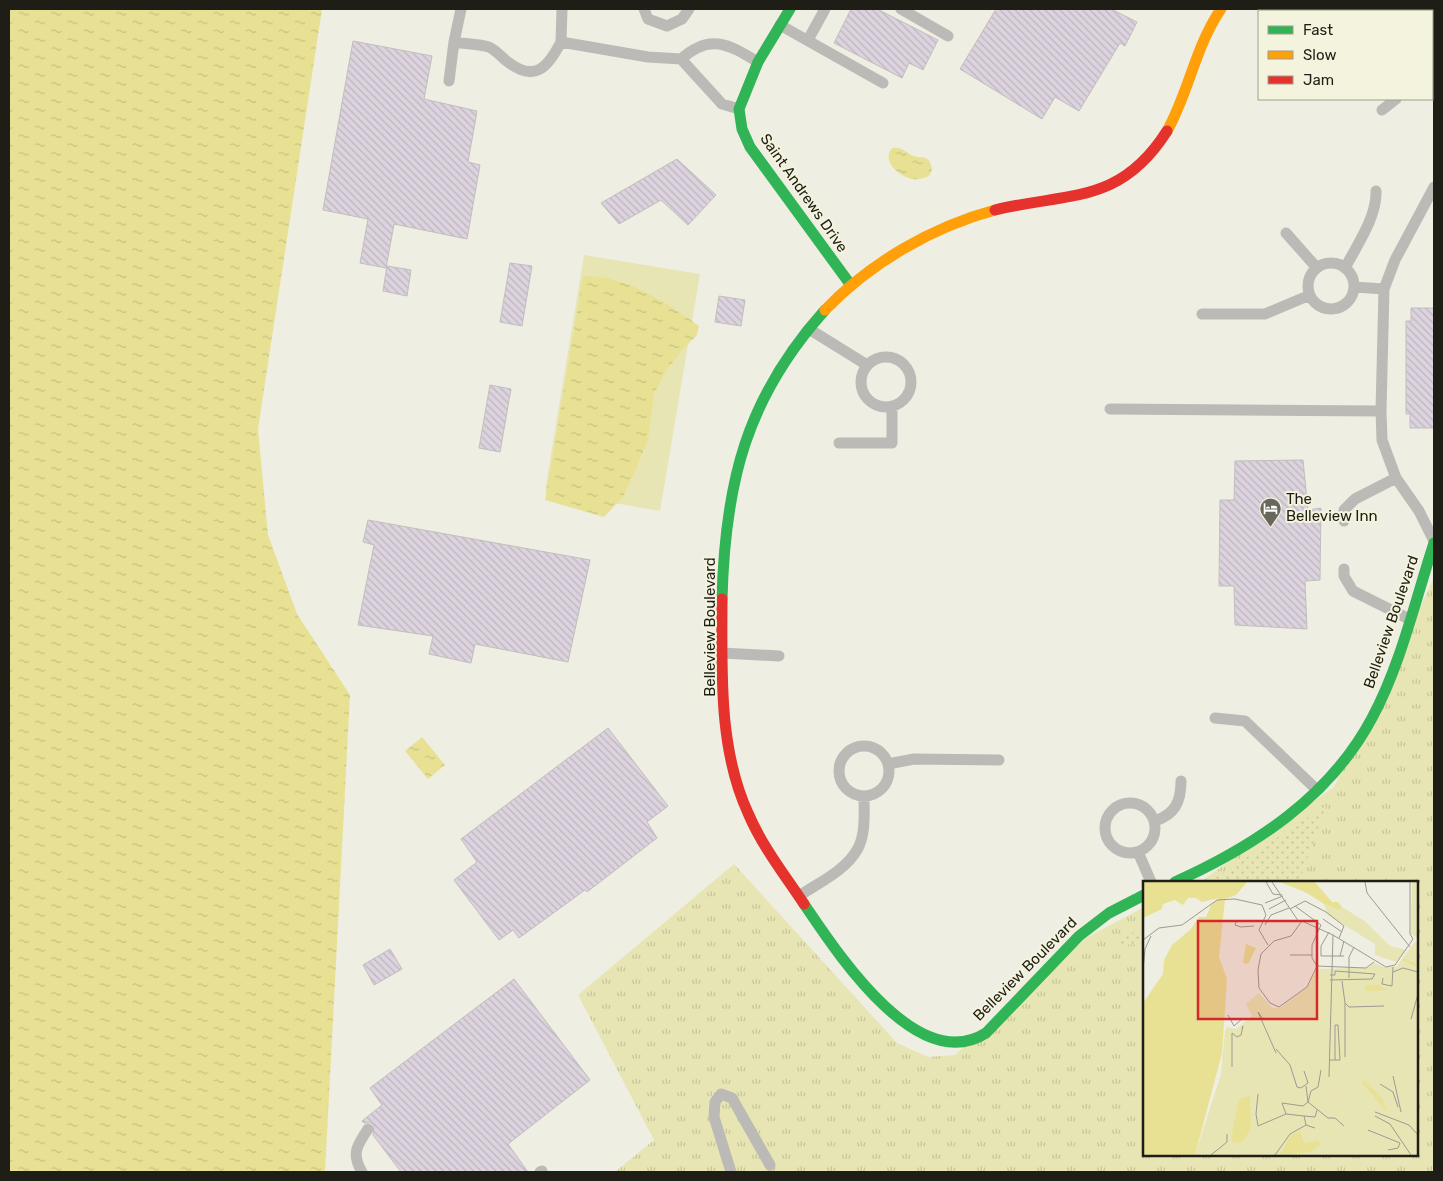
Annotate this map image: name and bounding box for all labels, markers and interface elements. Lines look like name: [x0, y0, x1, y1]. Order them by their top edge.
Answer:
legend: [1258, 10, 1433, 100]
text: Fast: [1303, 21, 1333, 39]
text: Slow: [1303, 46, 1336, 64]
text: Jam: [1303, 71, 1334, 89]
street label: Saint Andrews Drive: [756, 130, 852, 256]
place label: The Belleview Inn: [1286, 490, 1378, 525]
hotel icon: The Belleview Inn: [1258, 496, 1282, 527]
street label: Belleview Boulevard: [1360, 553, 1422, 691]
street label: Belleview Boulevard: [701, 557, 719, 697]
inset map: [1143, 881, 1418, 1156]
street label: Belleview Boulevard: [969, 913, 1081, 1025]

